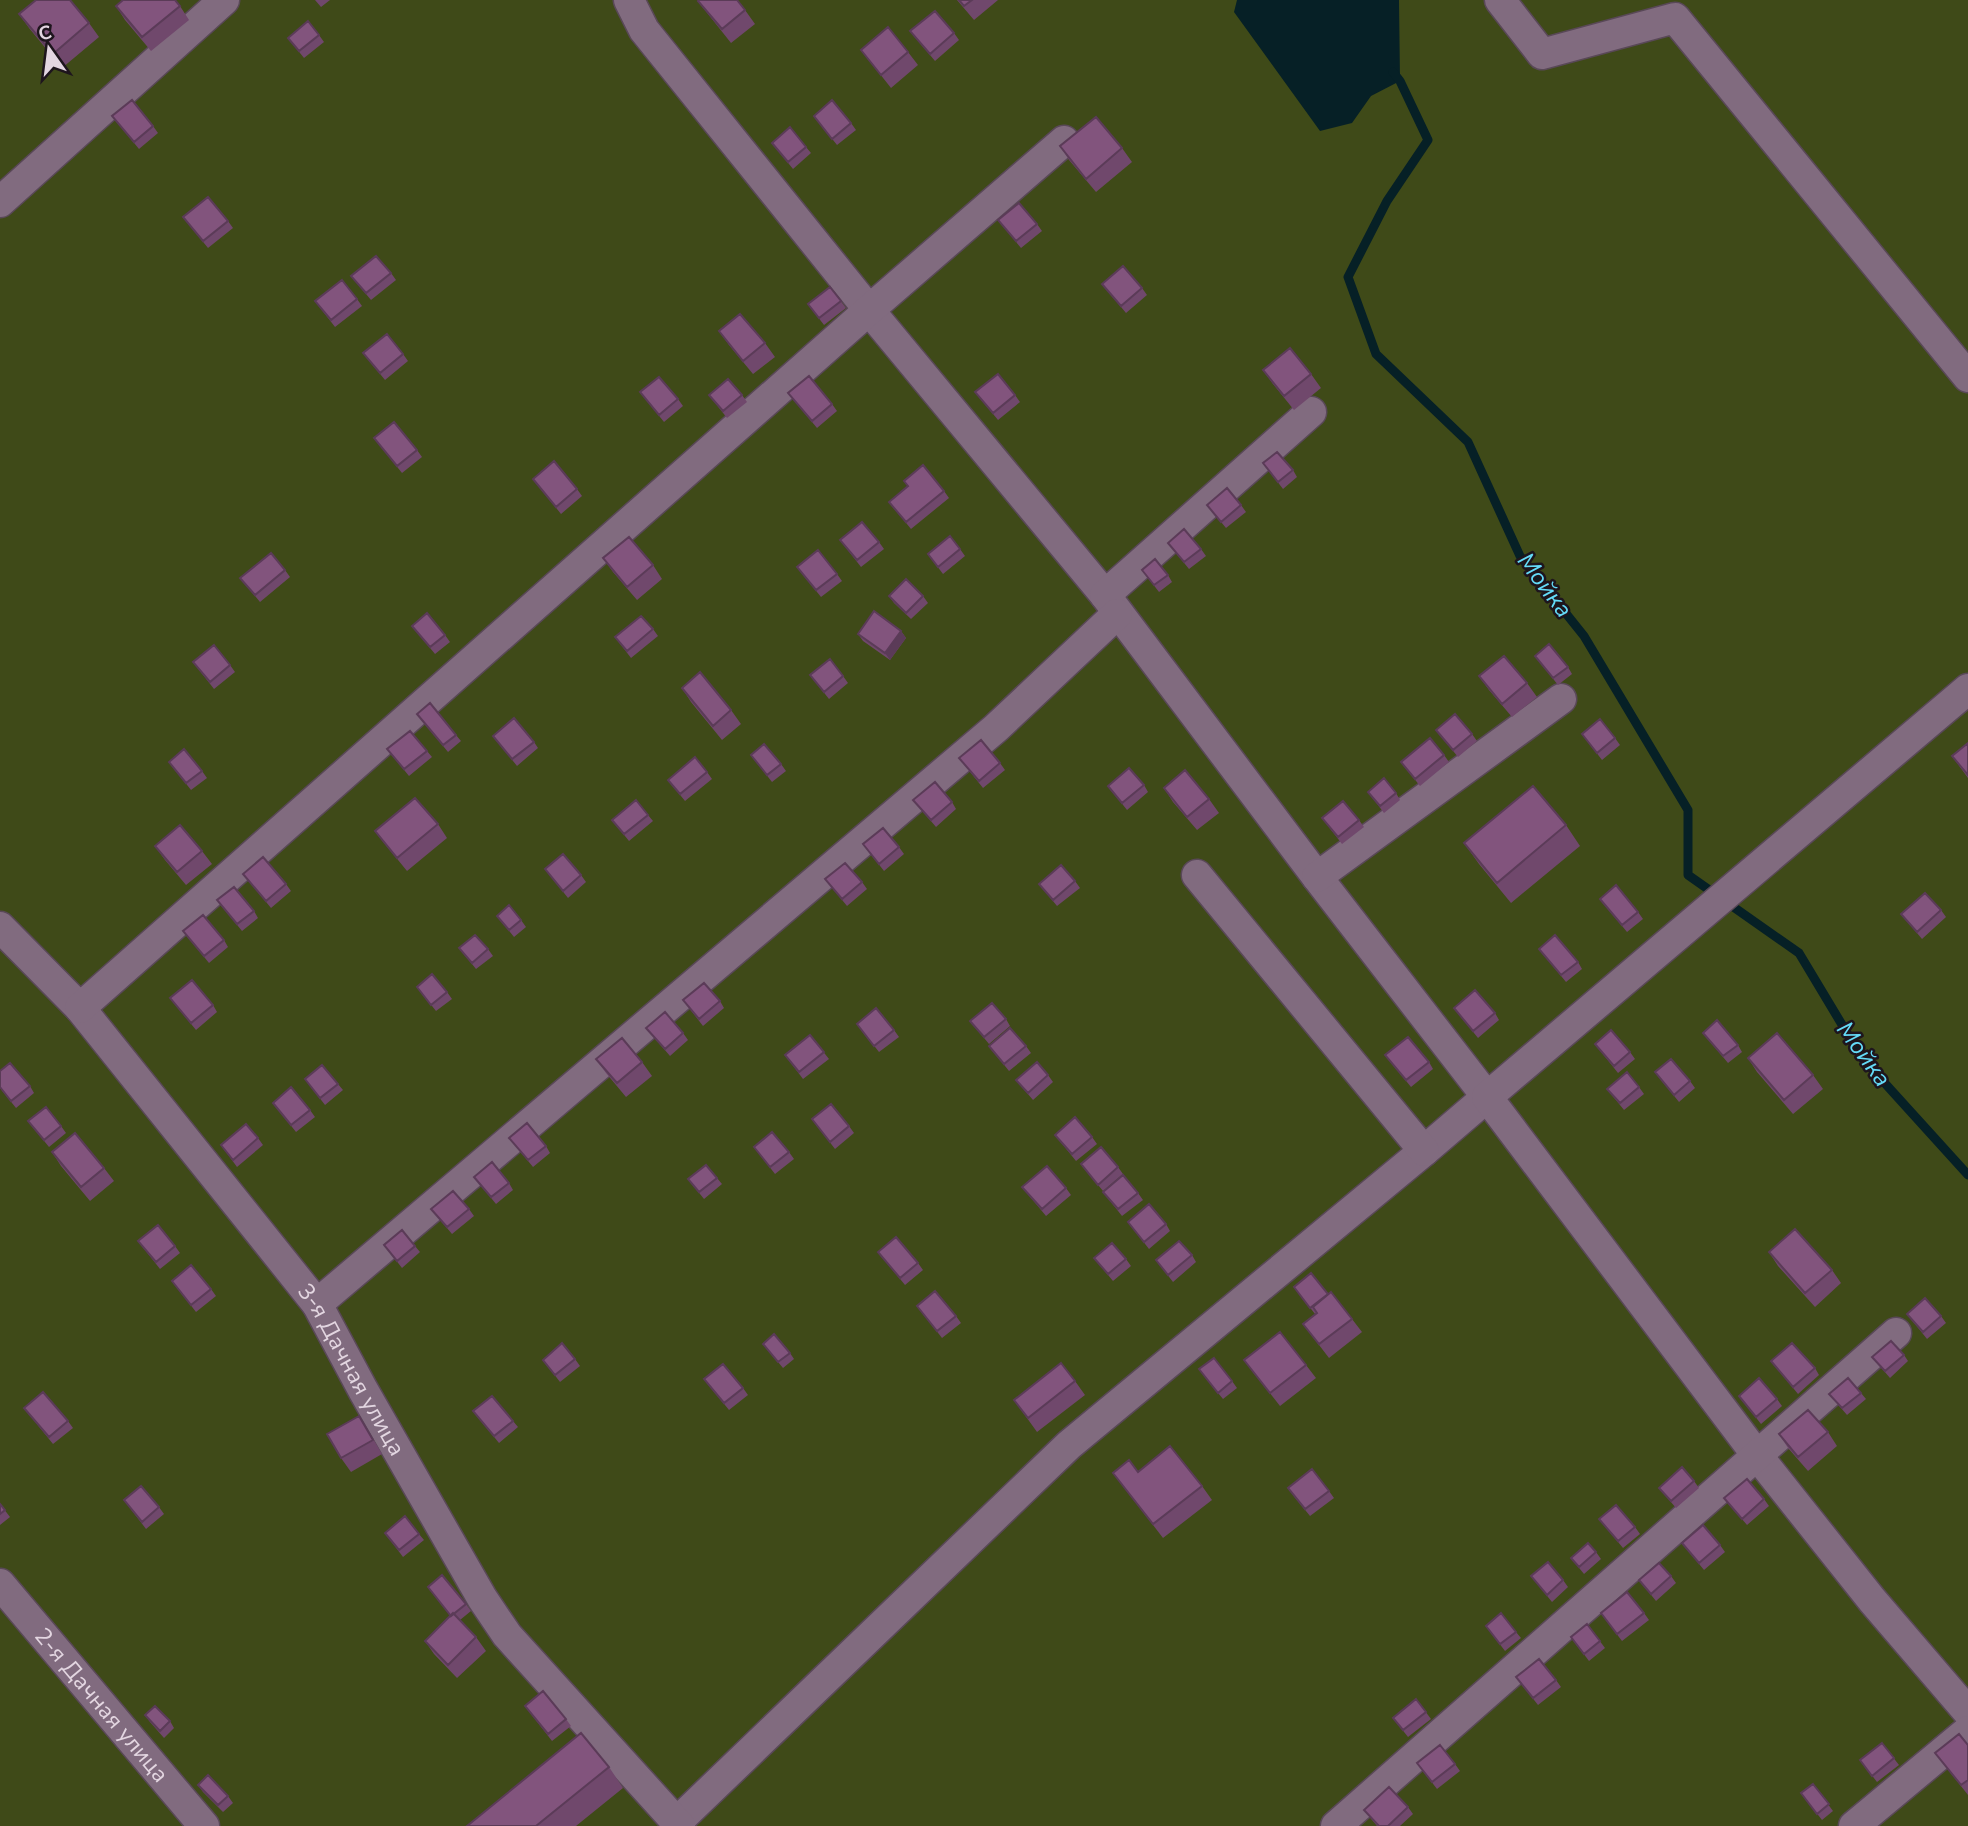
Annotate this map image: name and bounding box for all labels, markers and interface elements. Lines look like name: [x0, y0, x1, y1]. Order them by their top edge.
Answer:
north arrow: [14, 14, 84, 84]
text: С: [36, 19, 55, 48]
water label: Мойка: [1510, 546, 1580, 624]
water label: Мойка: [1829, 1015, 1899, 1093]
street label: 3-я Дачная улица: [291, 1277, 413, 1461]
street label: 2-я Дачная улица: [28, 1621, 176, 1789]

